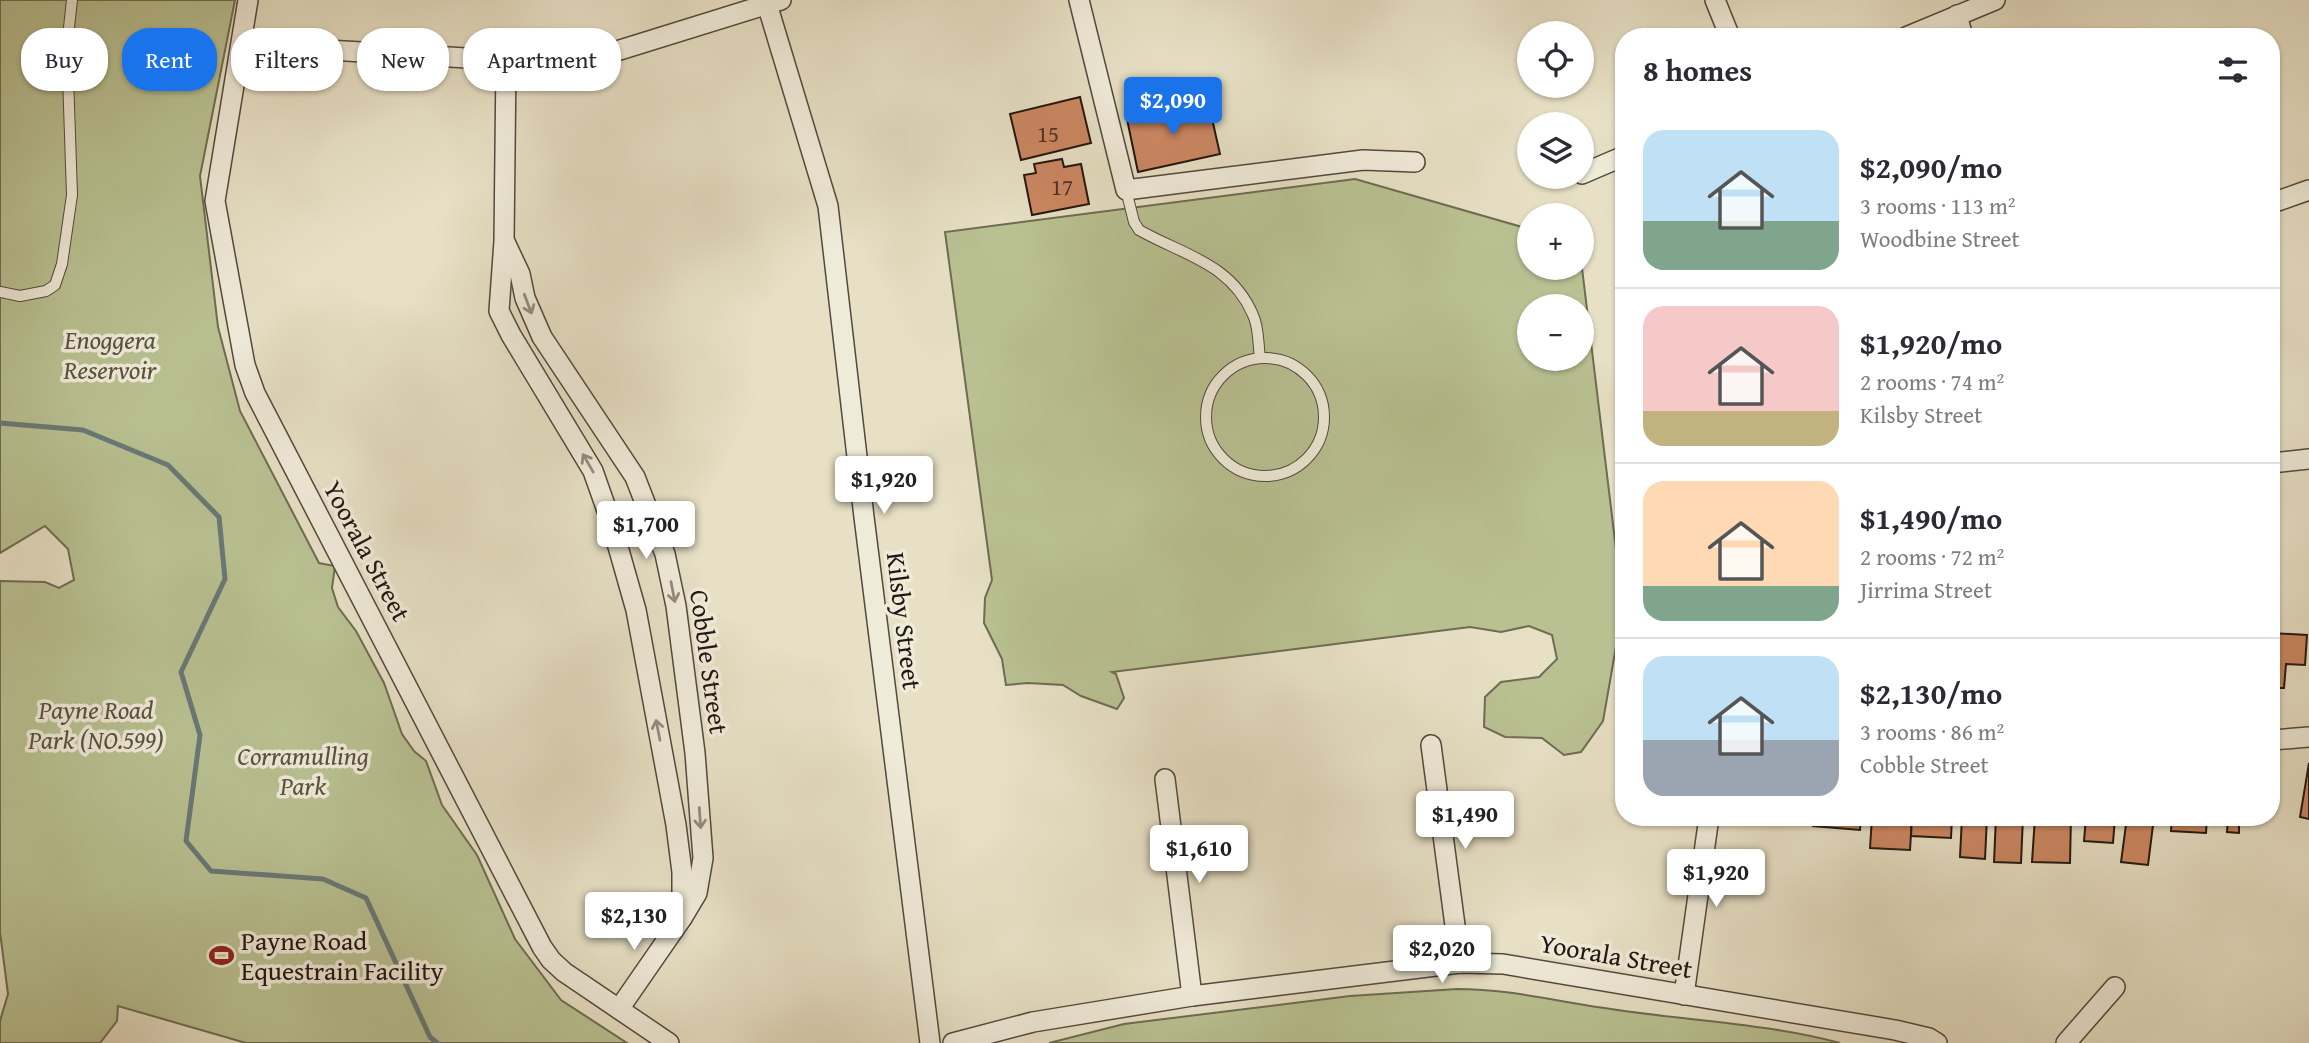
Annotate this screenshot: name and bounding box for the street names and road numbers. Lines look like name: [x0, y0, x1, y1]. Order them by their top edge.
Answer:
street label: Yoorala Street: [314, 473, 421, 628]
street label: Kilsby Street: [877, 550, 932, 692]
street label: Cobble Street: [680, 587, 739, 737]
street label: Yoorala Street: [1537, 923, 1696, 988]

